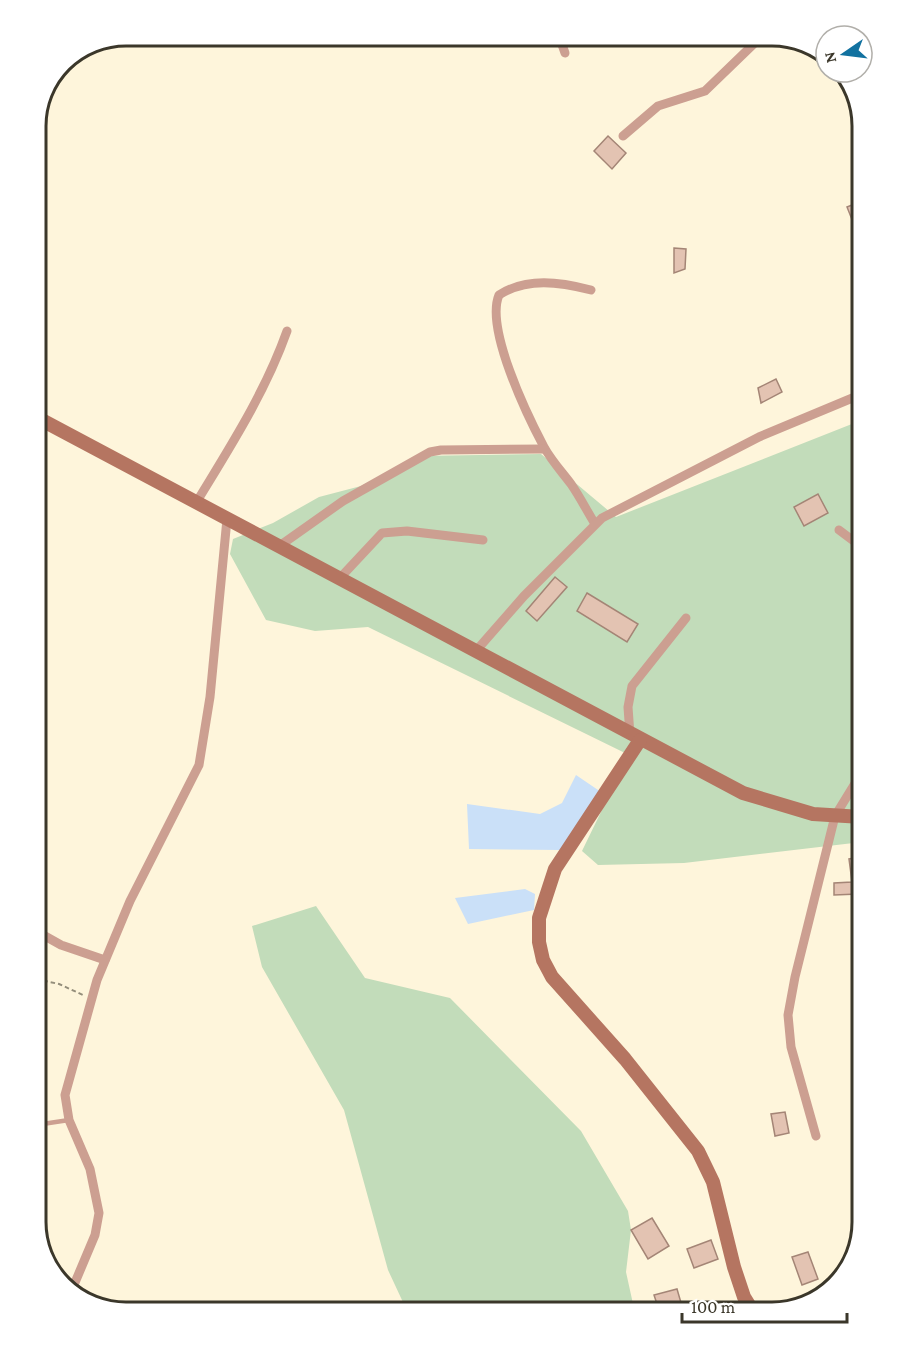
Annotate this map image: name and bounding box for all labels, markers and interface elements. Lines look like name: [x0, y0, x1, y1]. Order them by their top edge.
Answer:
north arrow: [814, 24, 874, 84]
text: N: [820, 50, 839, 65]
scale bar: [682, 1286, 847, 1324]
text: 100 m: [691, 1297, 736, 1317]

